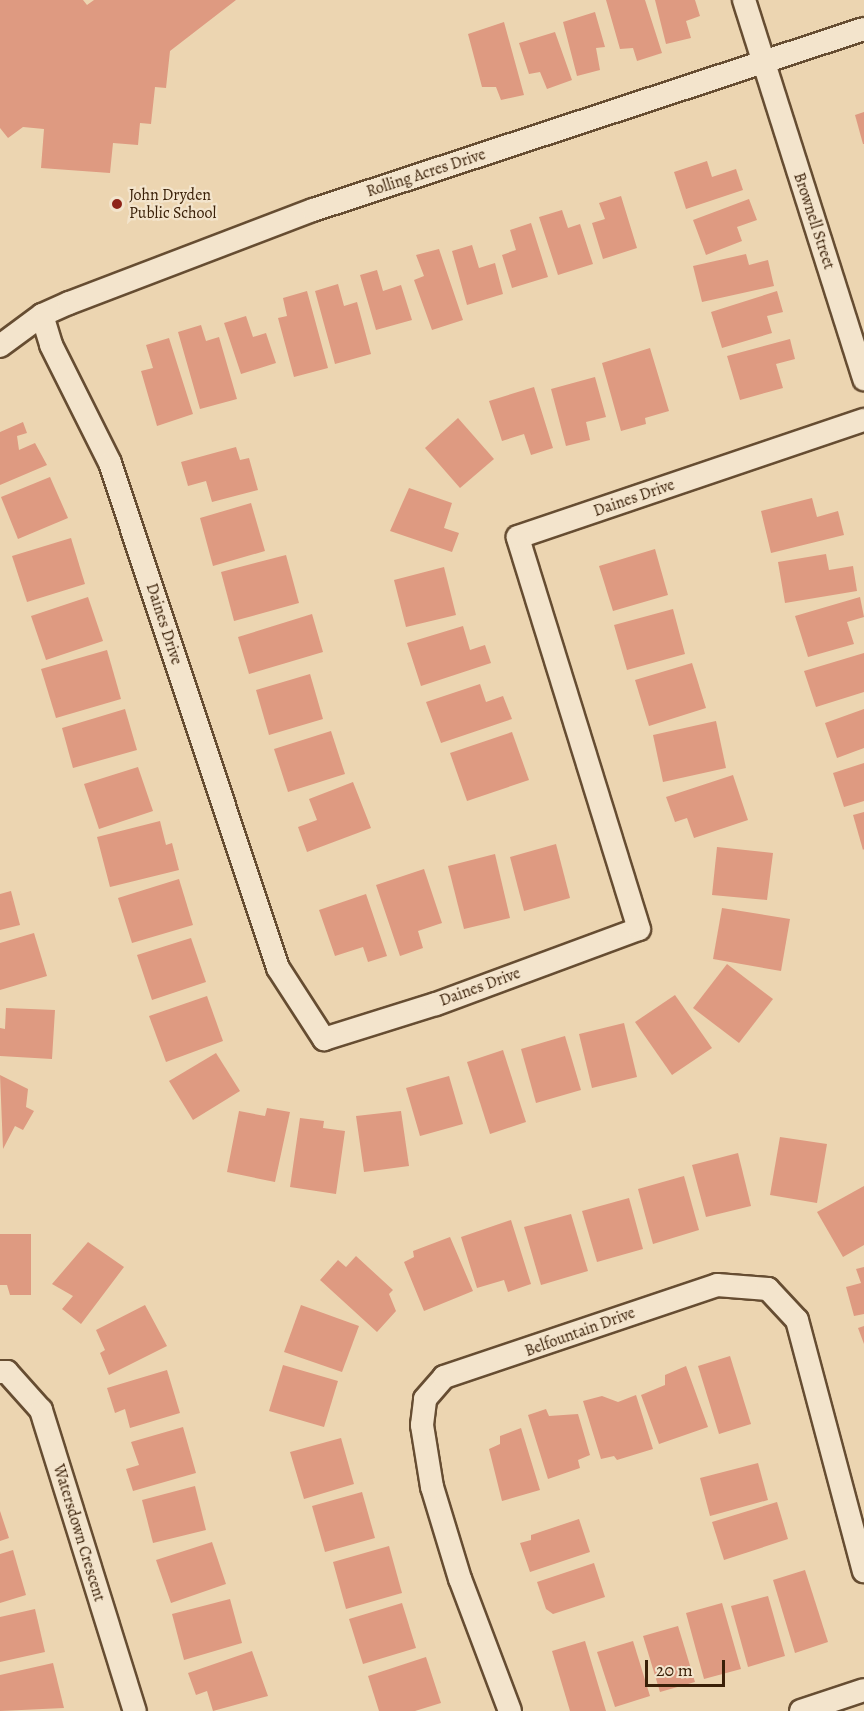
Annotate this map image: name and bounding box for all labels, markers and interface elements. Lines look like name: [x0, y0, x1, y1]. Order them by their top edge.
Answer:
street label: Rolling Acres Drive: [364, 145, 488, 201]
street label: Brownell Street: [789, 170, 839, 272]
place label: John Dryden Public School: [129, 185, 216, 223]
marker: John Dryden Public School: [110, 197, 124, 211]
street label: Daines Drive: [591, 475, 677, 521]
street label: Daines Drive: [142, 581, 186, 667]
street label: Daines Drive: [437, 963, 523, 1011]
street label: Belfountain Drive: [522, 1303, 638, 1361]
street label: Watersdown Crescent: [49, 1462, 109, 1604]
scale bar: [648, 1648, 728, 1686]
text: 20 m: [656, 1658, 693, 1682]

